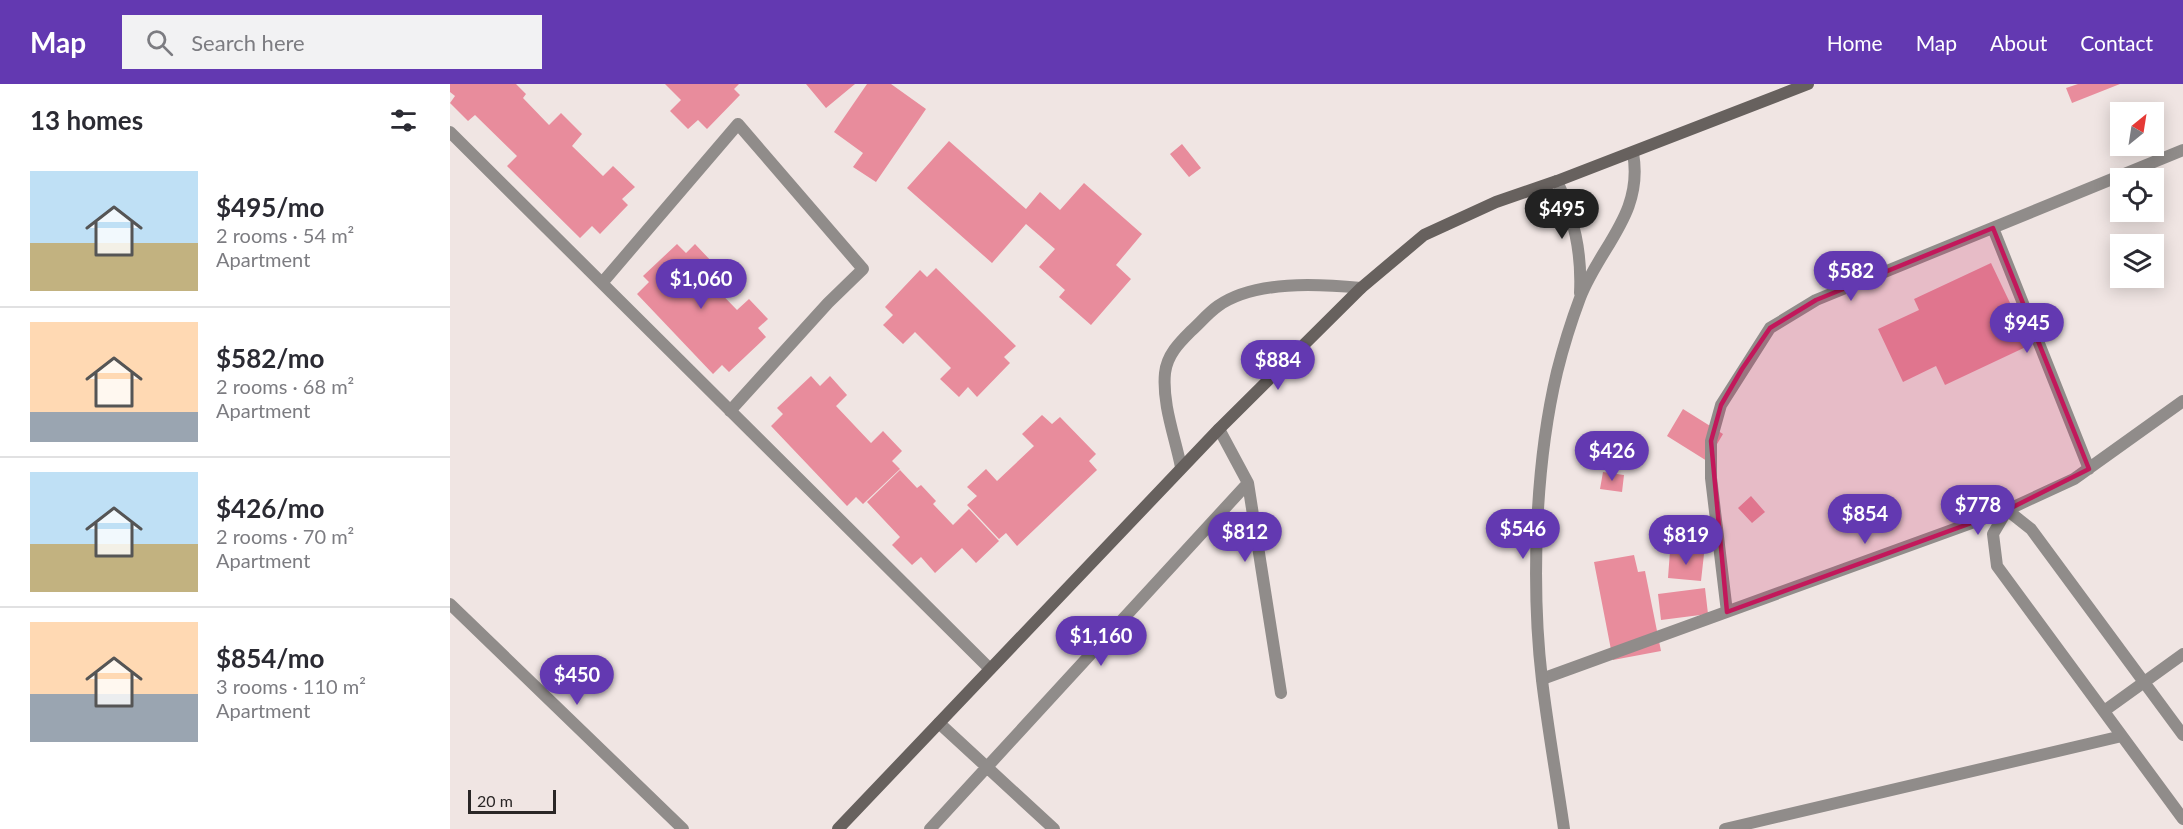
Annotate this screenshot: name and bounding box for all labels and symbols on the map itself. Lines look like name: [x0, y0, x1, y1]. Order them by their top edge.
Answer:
north arrow: [2110, 102, 2164, 156]
pin: $495: [1526, 189, 1598, 240]
pin: $582: [1815, 251, 1887, 302]
pin: $1,060: [652, 259, 750, 310]
pin: $945: [1991, 303, 2063, 354]
pin: $884: [1242, 340, 1314, 391]
pin: $426: [1576, 431, 1648, 482]
pin: $778: [1942, 485, 2014, 536]
pin: $854: [1829, 494, 1901, 545]
pin: $546: [1487, 509, 1559, 560]
pin: $812: [1209, 512, 1281, 563]
pin: $819: [1650, 515, 1722, 566]
pin: $1,160: [1052, 616, 1150, 667]
pin: $450: [541, 655, 613, 706]
scale bar: [468, 787, 556, 814]

